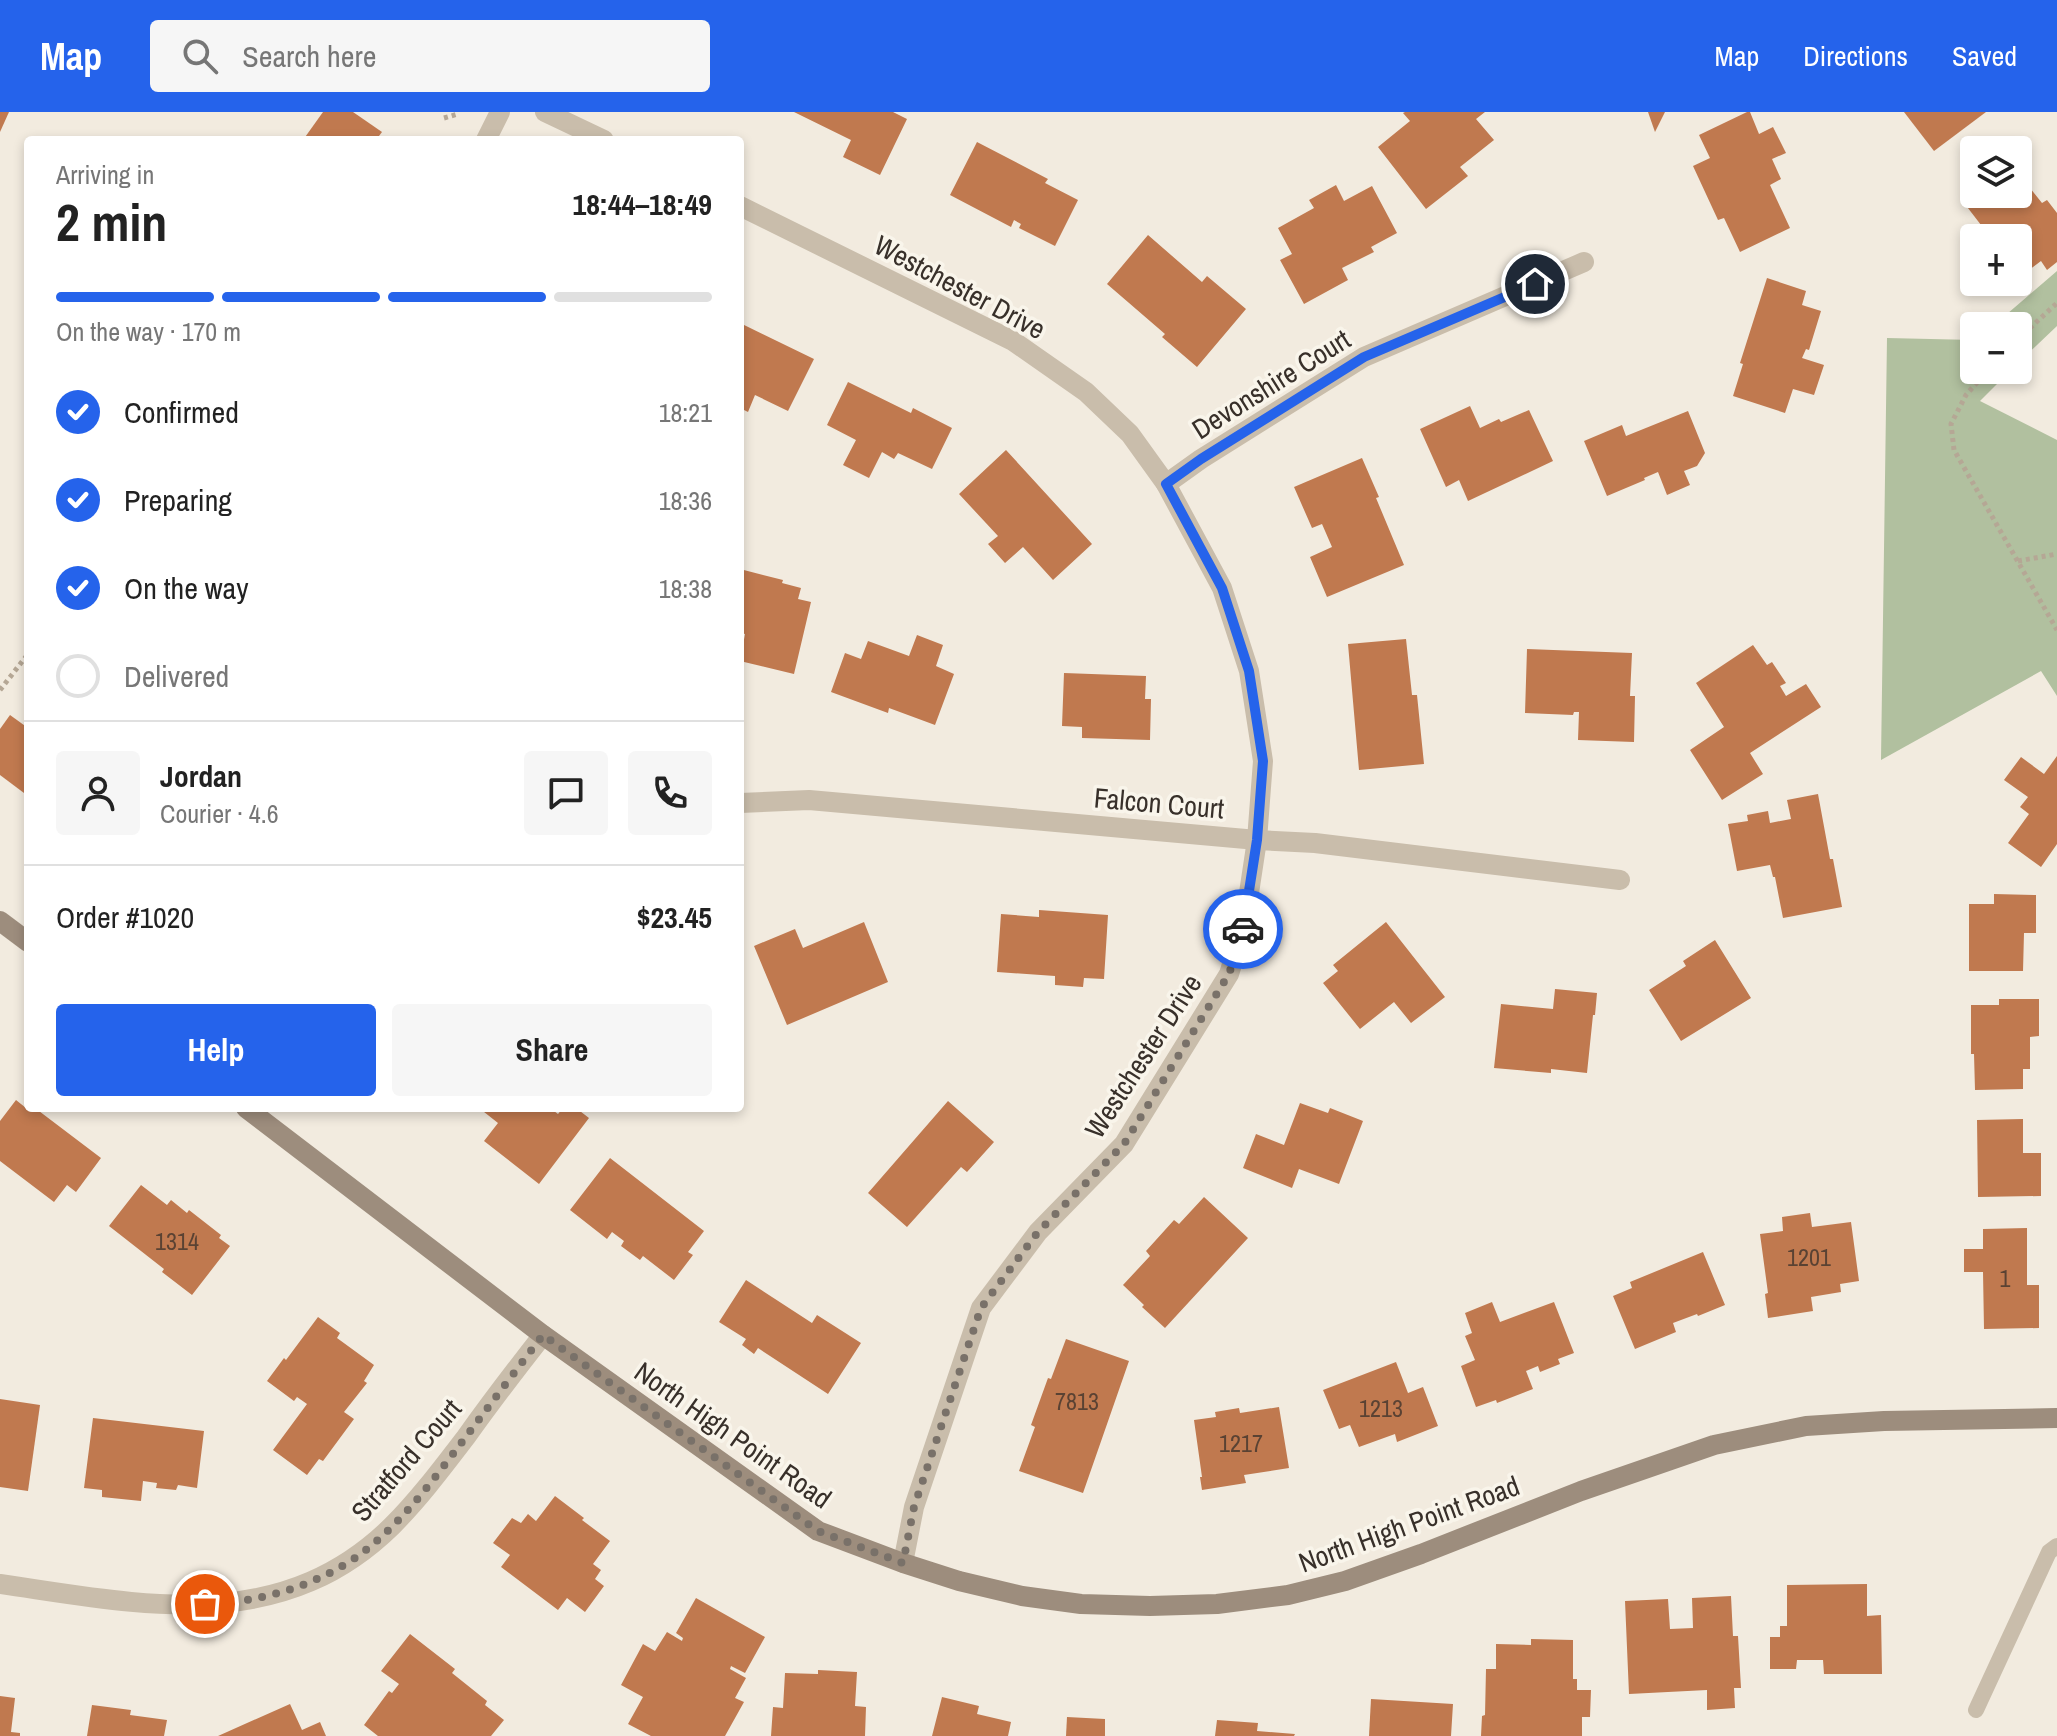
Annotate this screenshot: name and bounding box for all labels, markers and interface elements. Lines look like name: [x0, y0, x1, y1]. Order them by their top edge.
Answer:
search box: [150, 20, 710, 92]
text: Map: [40, 31, 102, 82]
icon: search: [178, 34, 222, 78]
text: Search here: [242, 36, 376, 76]
text: Map: [1715, 37, 1759, 75]
text: Directions: [1803, 37, 1908, 75]
text: Saved: [1952, 37, 2017, 75]
map controls: [1960, 136, 2032, 384]
button: layers: [1960, 136, 2032, 208]
text: Arriving in: [56, 157, 154, 192]
text: 18:44–18:49: [573, 184, 712, 224]
text: 2 min: [56, 187, 167, 257]
button: +: [1960, 224, 2032, 296]
street label: Westchester Drive: [868, 226, 1052, 348]
pin: [1501, 250, 1569, 318]
icon: home: [1513, 262, 1557, 306]
button: −: [1960, 312, 2032, 384]
text: On the way · 170 m: [56, 314, 241, 349]
street label: Devonshire Court: [1185, 320, 1357, 448]
icon: check: [56, 390, 100, 434]
text: Confirmed: [124, 392, 239, 432]
text: 18:21: [659, 395, 712, 430]
icon: check: [56, 478, 100, 522]
text: Preparing: [124, 480, 232, 520]
text: 18:36: [659, 483, 712, 518]
icon: check: [56, 566, 100, 610]
text: On the way: [124, 568, 248, 608]
text: 18:38: [659, 571, 712, 606]
text: Delivered: [124, 656, 229, 696]
button: person: [56, 751, 140, 835]
button: chat: [524, 751, 608, 835]
button: phone: [628, 751, 712, 835]
text: Jordan: [160, 756, 242, 796]
street label: Falcon Court: [1092, 778, 1226, 828]
text: Courier · 4.6: [160, 796, 279, 831]
courier: [1203, 889, 1283, 969]
text: Order #1020: [56, 897, 194, 937]
text: $23.45: [637, 897, 712, 937]
icon: car: [1221, 907, 1265, 951]
street label: Westchester Drive: [1076, 967, 1210, 1145]
button: Help: [56, 1004, 376, 1096]
button: Share: [392, 1004, 712, 1096]
house number: 1314: [155, 1225, 199, 1257]
house number: 1201: [1787, 1241, 1831, 1273]
house number: 1: [2000, 1262, 2011, 1294]
street label: North High Point Road: [627, 1353, 839, 1517]
house number: 7813: [1055, 1385, 1099, 1417]
street label: Stratford Court: [342, 1391, 470, 1529]
house number: 1213: [1359, 1392, 1403, 1424]
house number: 1217: [1219, 1427, 1263, 1459]
street label: North High Point Road: [1293, 1466, 1525, 1582]
pin: [171, 1570, 239, 1638]
icon: bag: [183, 1582, 227, 1626]

